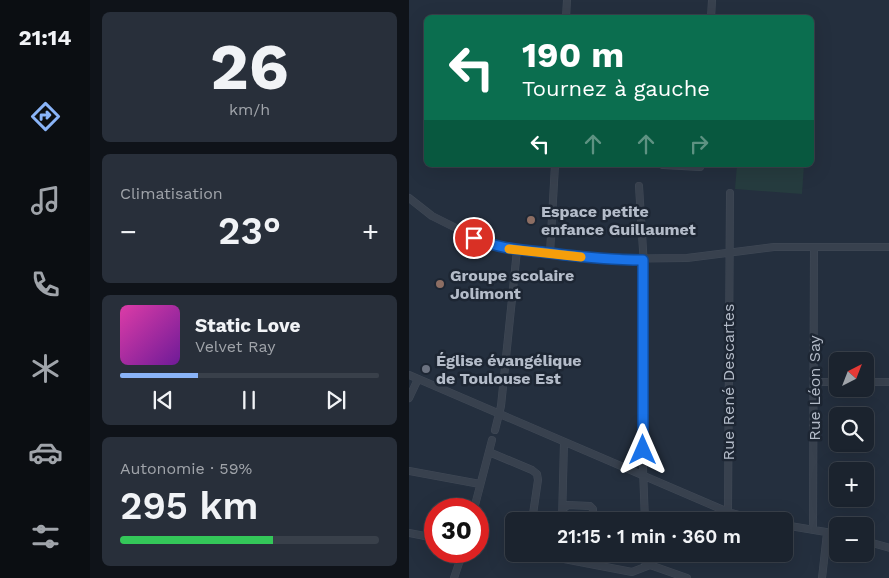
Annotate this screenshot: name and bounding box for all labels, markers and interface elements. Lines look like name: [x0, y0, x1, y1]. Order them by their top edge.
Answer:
text: 21:14: [19, 25, 71, 50]
text: 26: [210, 29, 289, 105]
text: 190 m: [522, 34, 624, 76]
icon: left: [439, 35, 504, 100]
text: Tournez à gauche: [522, 76, 710, 101]
icon: directions: [28, 99, 63, 134]
text: km/h: [229, 100, 270, 119]
icon: left: [526, 130, 554, 158]
icon: ahead: [579, 130, 607, 158]
icon: ahead: [632, 130, 660, 158]
icon: right: [685, 130, 713, 158]
icon: music: [28, 183, 63, 218]
text: Climatisation: [120, 184, 223, 203]
place label: Espace petite enfance Guillaumet: [541, 202, 696, 239]
text: 23°: [218, 209, 281, 253]
marker: Espace petite enfance Guillaumet: [525, 214, 537, 226]
text: −: [120, 215, 137, 248]
text: +: [362, 215, 379, 248]
pin: [453, 217, 495, 259]
icon: arrive: [460, 224, 488, 252]
place label: Groupe scolaire Jolimont: [450, 266, 574, 303]
icon: phone: [28, 267, 63, 302]
marker: Groupe scolaire Jolimont: [434, 278, 446, 290]
street label: Rue René Descartes: [719, 304, 738, 460]
text: Static Love: [195, 314, 300, 337]
street label: Rue Léon Say: [805, 335, 824, 441]
text: Velvet Ray: [195, 337, 275, 356]
icon: climate: [28, 351, 63, 386]
place label: Église évangélique de Toulouse Est: [436, 351, 582, 388]
north arrow: [829, 352, 874, 398]
map controls: [829, 352, 874, 562]
marker: Église évangélique de Toulouse Est: [420, 363, 432, 375]
icon: previous: [149, 386, 177, 414]
icon: pause: [235, 386, 263, 414]
icon: next: [322, 386, 350, 414]
button: search: [829, 407, 874, 452]
position arrow: [616, 423, 668, 475]
icon: car: [28, 435, 63, 470]
text: Autonomie · 59%: [120, 459, 252, 478]
button: +: [829, 462, 874, 507]
text: 295 km: [120, 484, 258, 528]
speed limit sign: 30: [424, 498, 489, 563]
button: −: [829, 517, 874, 562]
icon: filters: [28, 519, 63, 554]
text: 21:15 · 1 min · 360 m: [557, 525, 741, 548]

